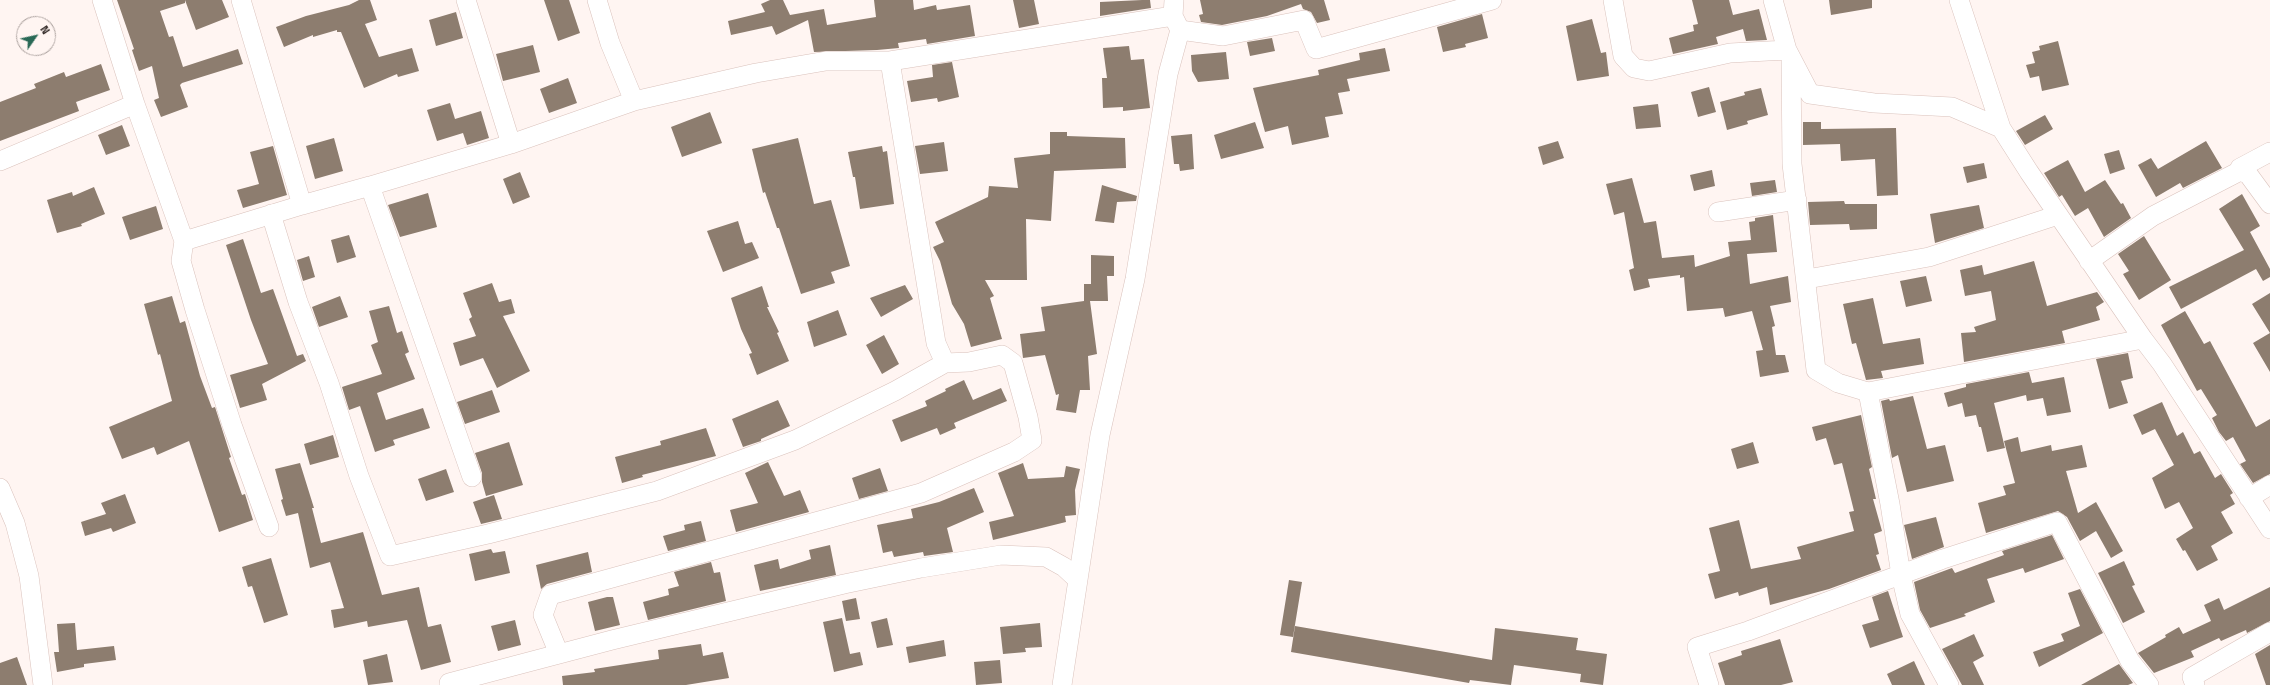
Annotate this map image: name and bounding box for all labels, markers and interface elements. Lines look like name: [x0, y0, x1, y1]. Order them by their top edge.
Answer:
north arrow: [16, 16, 56, 56]
text: N: [36, 22, 54, 37]

